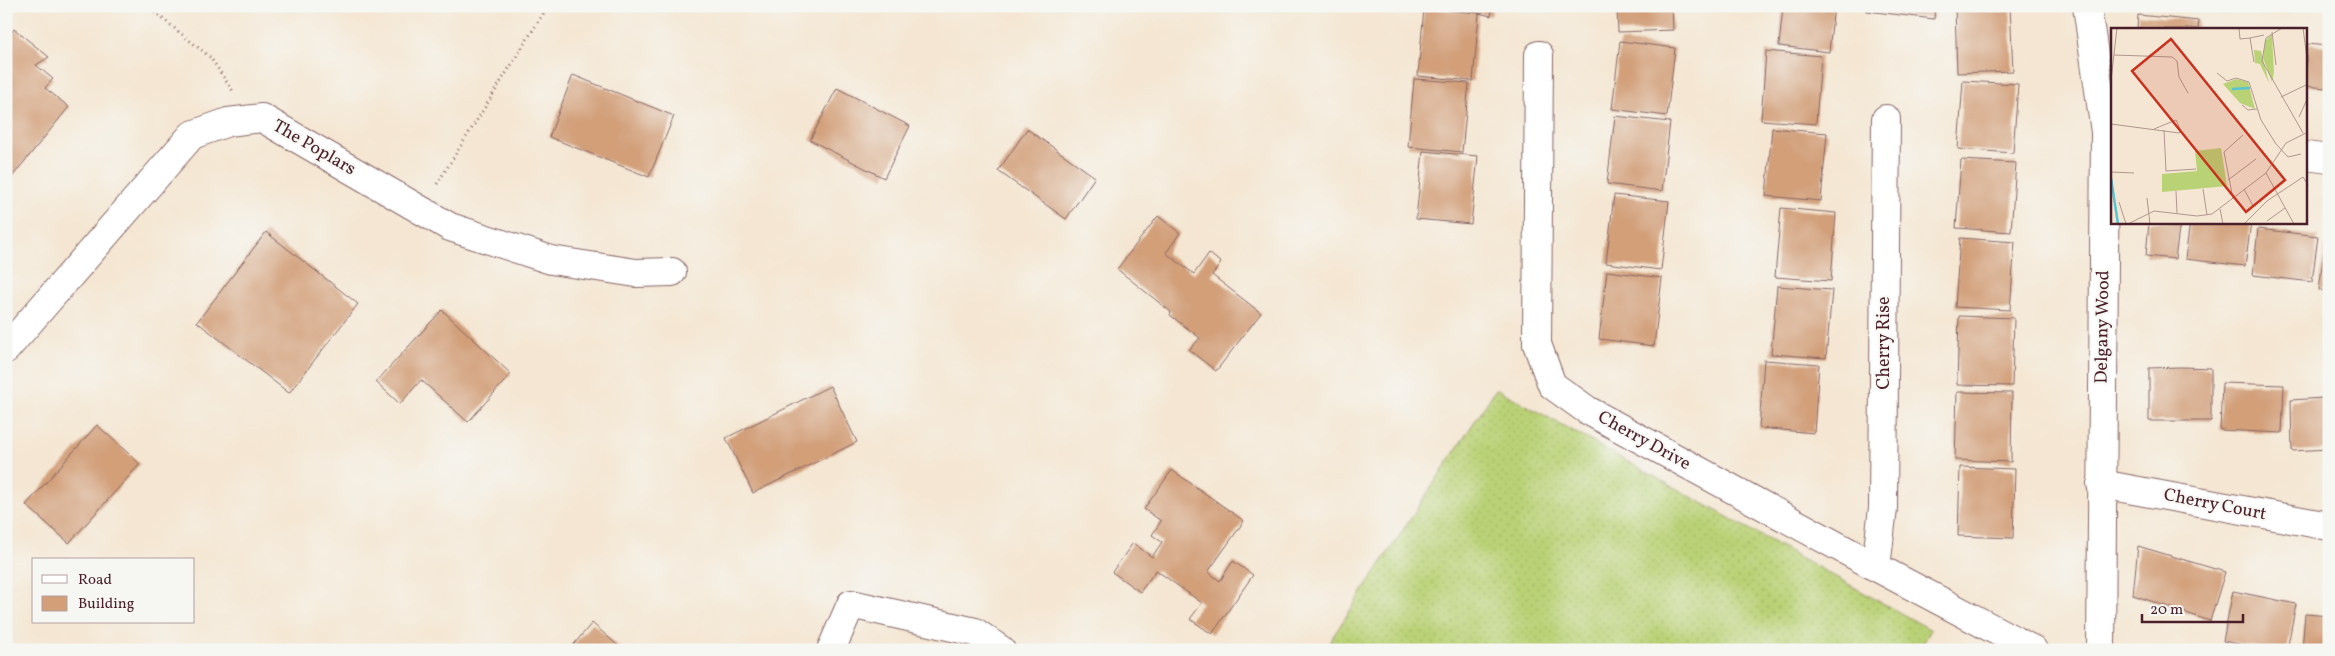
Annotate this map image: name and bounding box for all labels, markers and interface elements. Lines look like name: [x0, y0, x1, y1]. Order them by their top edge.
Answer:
inset map: [2111, 28, 2308, 224]
street label: The Poplars: [268, 114, 360, 182]
street label: Delgany Wood: [2090, 270, 2116, 384]
street label: Cherry Rise: [1872, 297, 1897, 389]
street label: Cherry Drive: [1593, 405, 1695, 477]
street label: Cherry Court: [2161, 483, 2269, 527]
legend: [32, 558, 195, 624]
text: Road: [78, 570, 112, 591]
scale bar: [2142, 591, 2244, 623]
text: Building: [78, 594, 135, 615]
text: 20 m: [2150, 600, 2183, 621]

